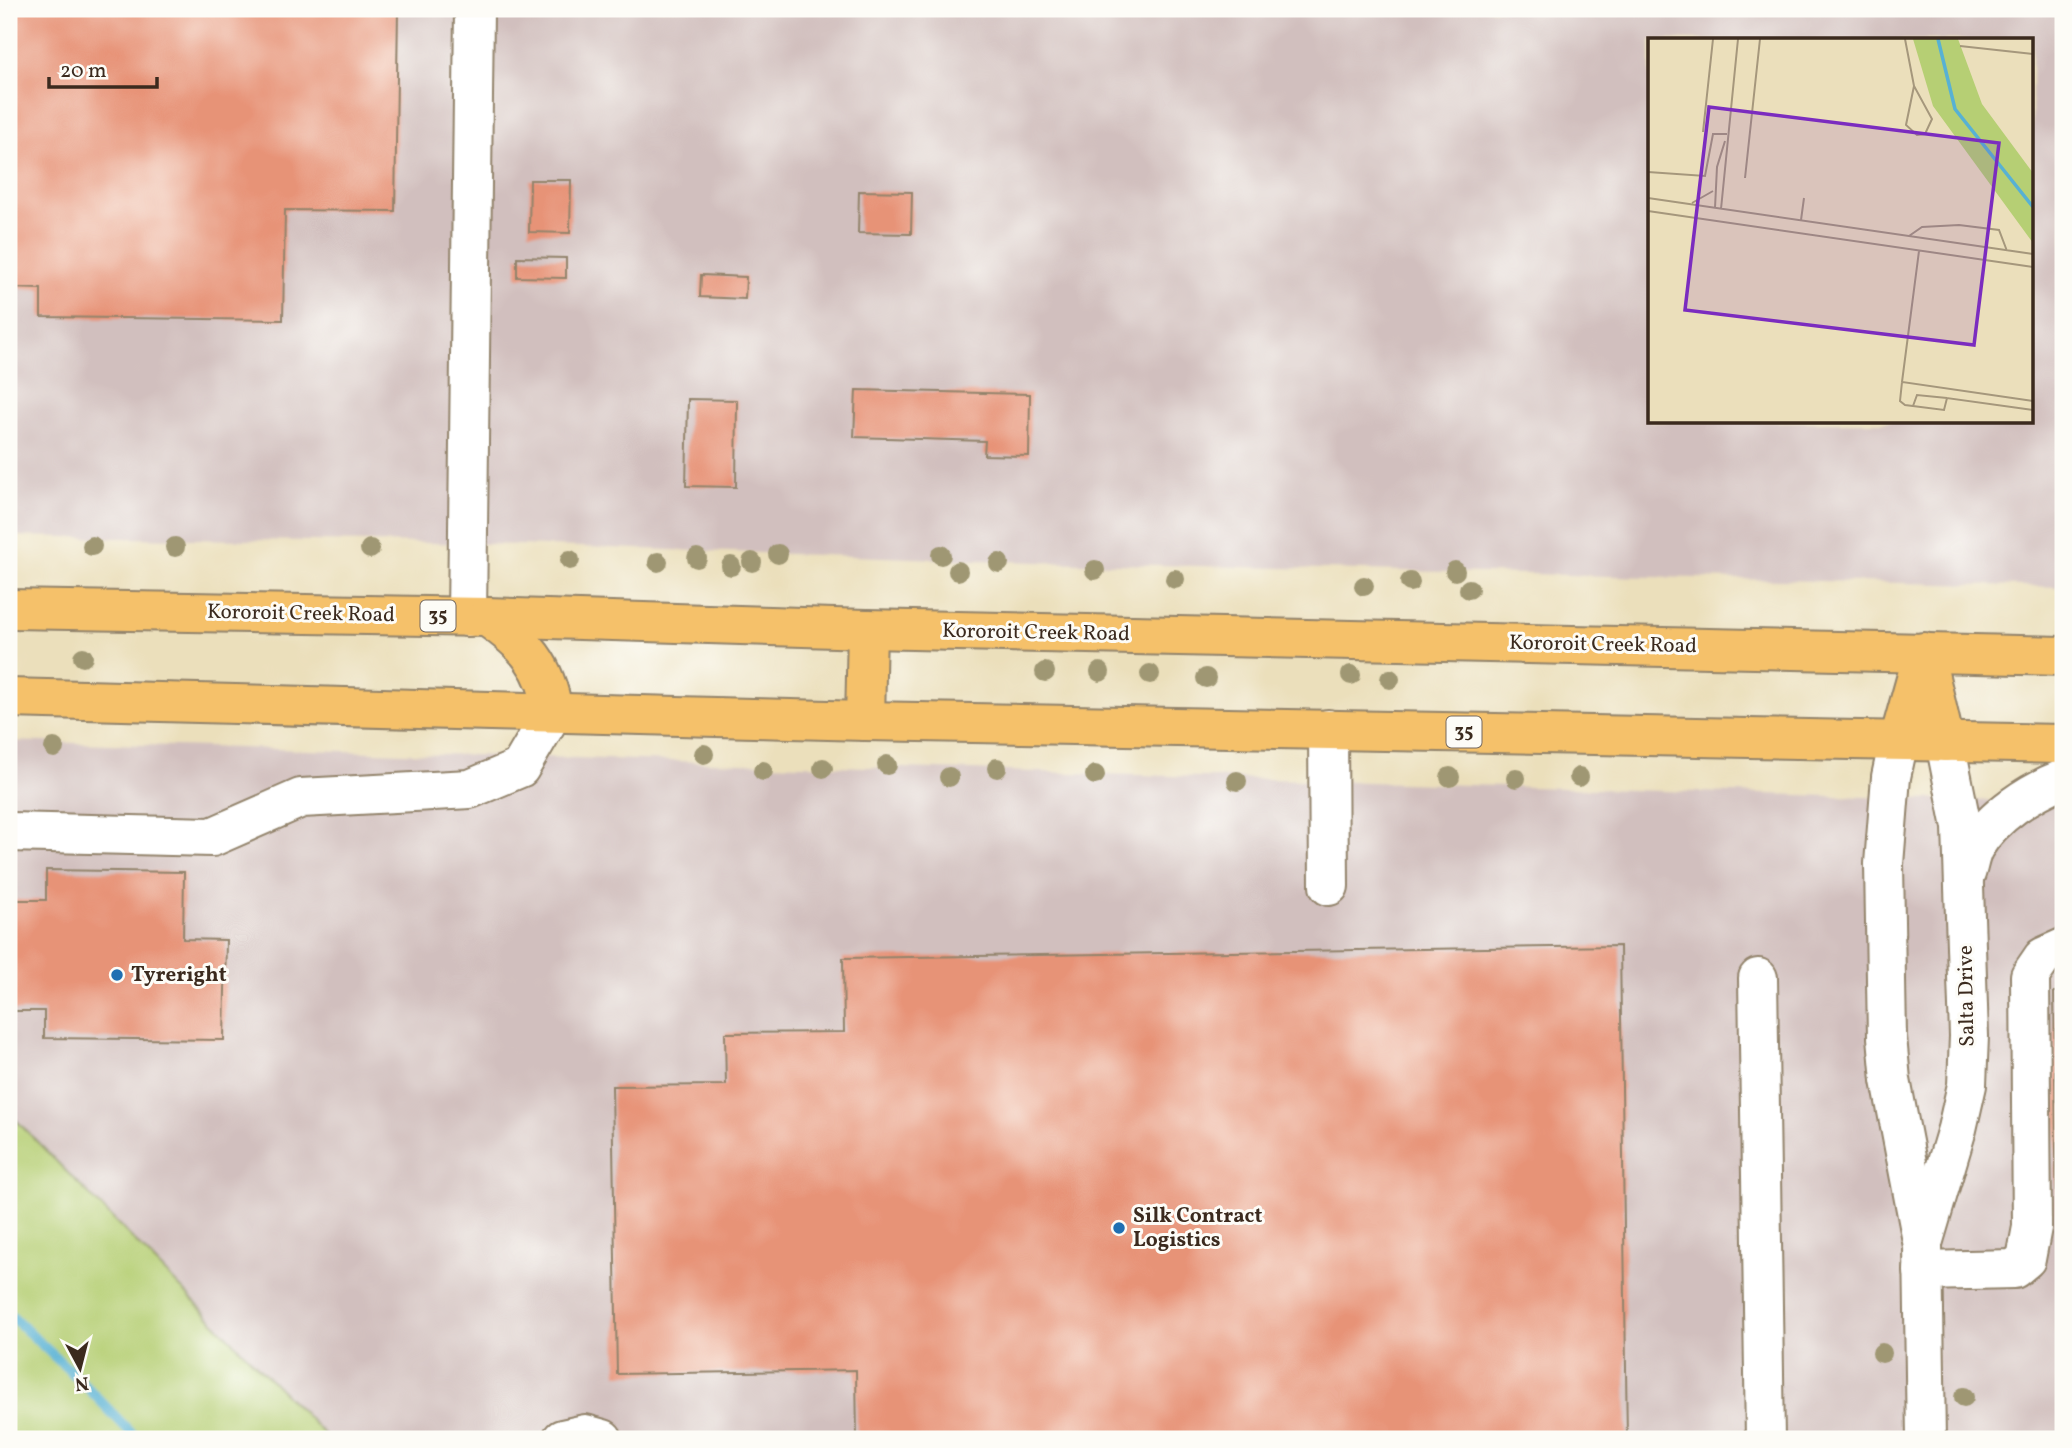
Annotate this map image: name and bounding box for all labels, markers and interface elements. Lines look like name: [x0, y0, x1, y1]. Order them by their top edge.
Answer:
inset map: [1648, 38, 2034, 424]
scale bar: [49, 46, 158, 90]
text: 20 m: [60, 57, 106, 86]
street label: Kororoit Creek Road: [207, 598, 395, 630]
road number: 35: [420, 600, 456, 632]
street label: Kororoit Creek Road: [942, 617, 1130, 649]
street label: Kororoit Creek Road: [1509, 629, 1697, 661]
road number: 35: [1446, 716, 1482, 748]
street label: Salta Drive: [1952, 945, 1982, 1047]
place label: Tyreright: [131, 961, 227, 990]
marker: Tyreright: [109, 967, 125, 983]
place label: Silk Contract Logistics: [1133, 1202, 1262, 1255]
marker: Silk Contract Logistics: [1111, 1220, 1127, 1236]
north arrow: [46, 1332, 116, 1402]
text: N: [73, 1369, 90, 1397]

